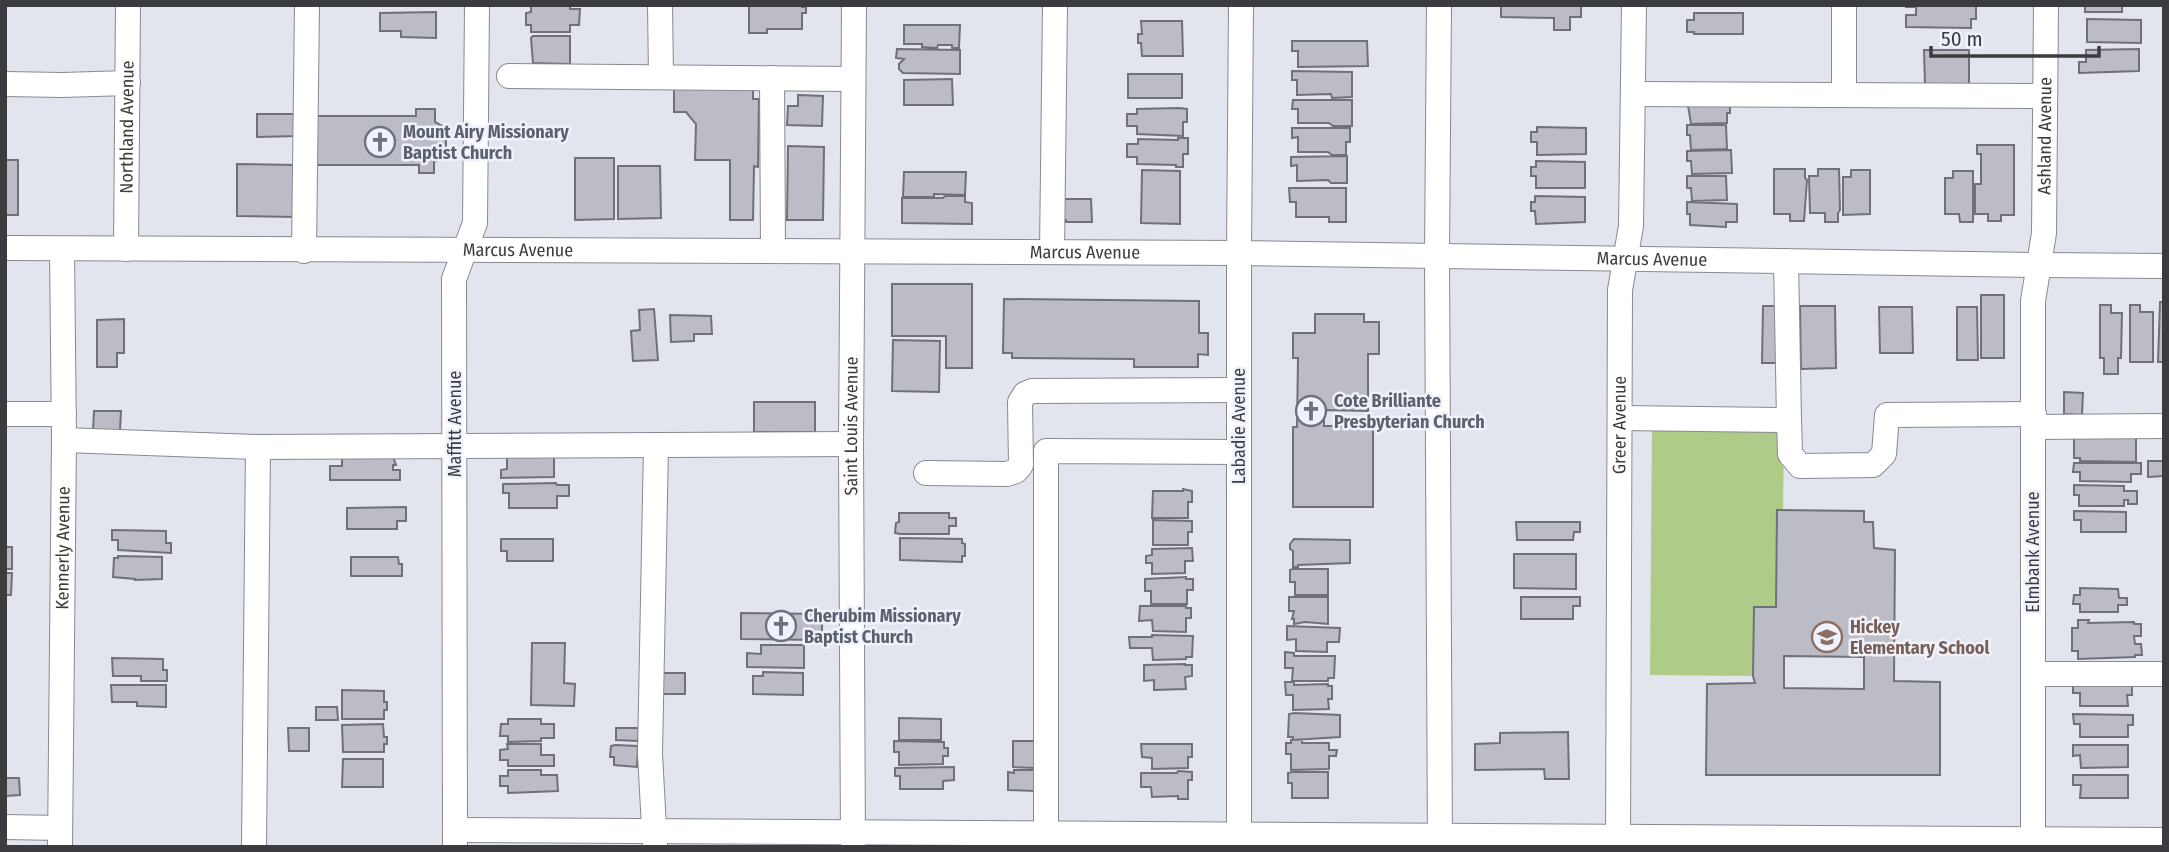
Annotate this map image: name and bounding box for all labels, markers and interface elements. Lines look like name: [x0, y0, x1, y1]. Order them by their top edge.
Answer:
scale bar: [1931, 14, 2099, 58]
text: 50 m: [1941, 26, 1983, 52]
street label: Northland Avenue: [115, 60, 139, 194]
street label: Ashland Avenue: [2033, 77, 2056, 195]
place label: Mount Airy Missionary Baptist Church: [403, 121, 569, 164]
church icon: Mount Airy Missionary Baptist Church: [363, 125, 397, 159]
street label: Marcus Avenue: [463, 239, 573, 261]
street label: Marcus Avenue: [1030, 241, 1140, 264]
street label: Marcus Avenue: [1597, 247, 1707, 271]
street label: Saint Louis Avenue: [840, 356, 863, 496]
street label: Labadie Avenue: [1228, 368, 1250, 484]
street label: Maffitt Avenue: [444, 371, 466, 477]
street label: Greer Avenue: [1608, 376, 1631, 474]
place label: Cote Brilliante Presbyterian Church: [1334, 390, 1485, 433]
church icon: Cote Brilliante Presbyterian Church: [1294, 394, 1328, 428]
street label: Kennerly Avenue: [51, 486, 75, 610]
street label: Elmbank Avenue: [2022, 491, 2044, 613]
place label: Cherubim Missionary Baptist Church: [804, 605, 961, 648]
church icon: Cherubim Missionary Baptist Church: [764, 609, 798, 643]
place label: Hickey Elementary School: [1850, 616, 1989, 659]
school or university icon: Hickey Elementary School: [1810, 620, 1844, 654]

